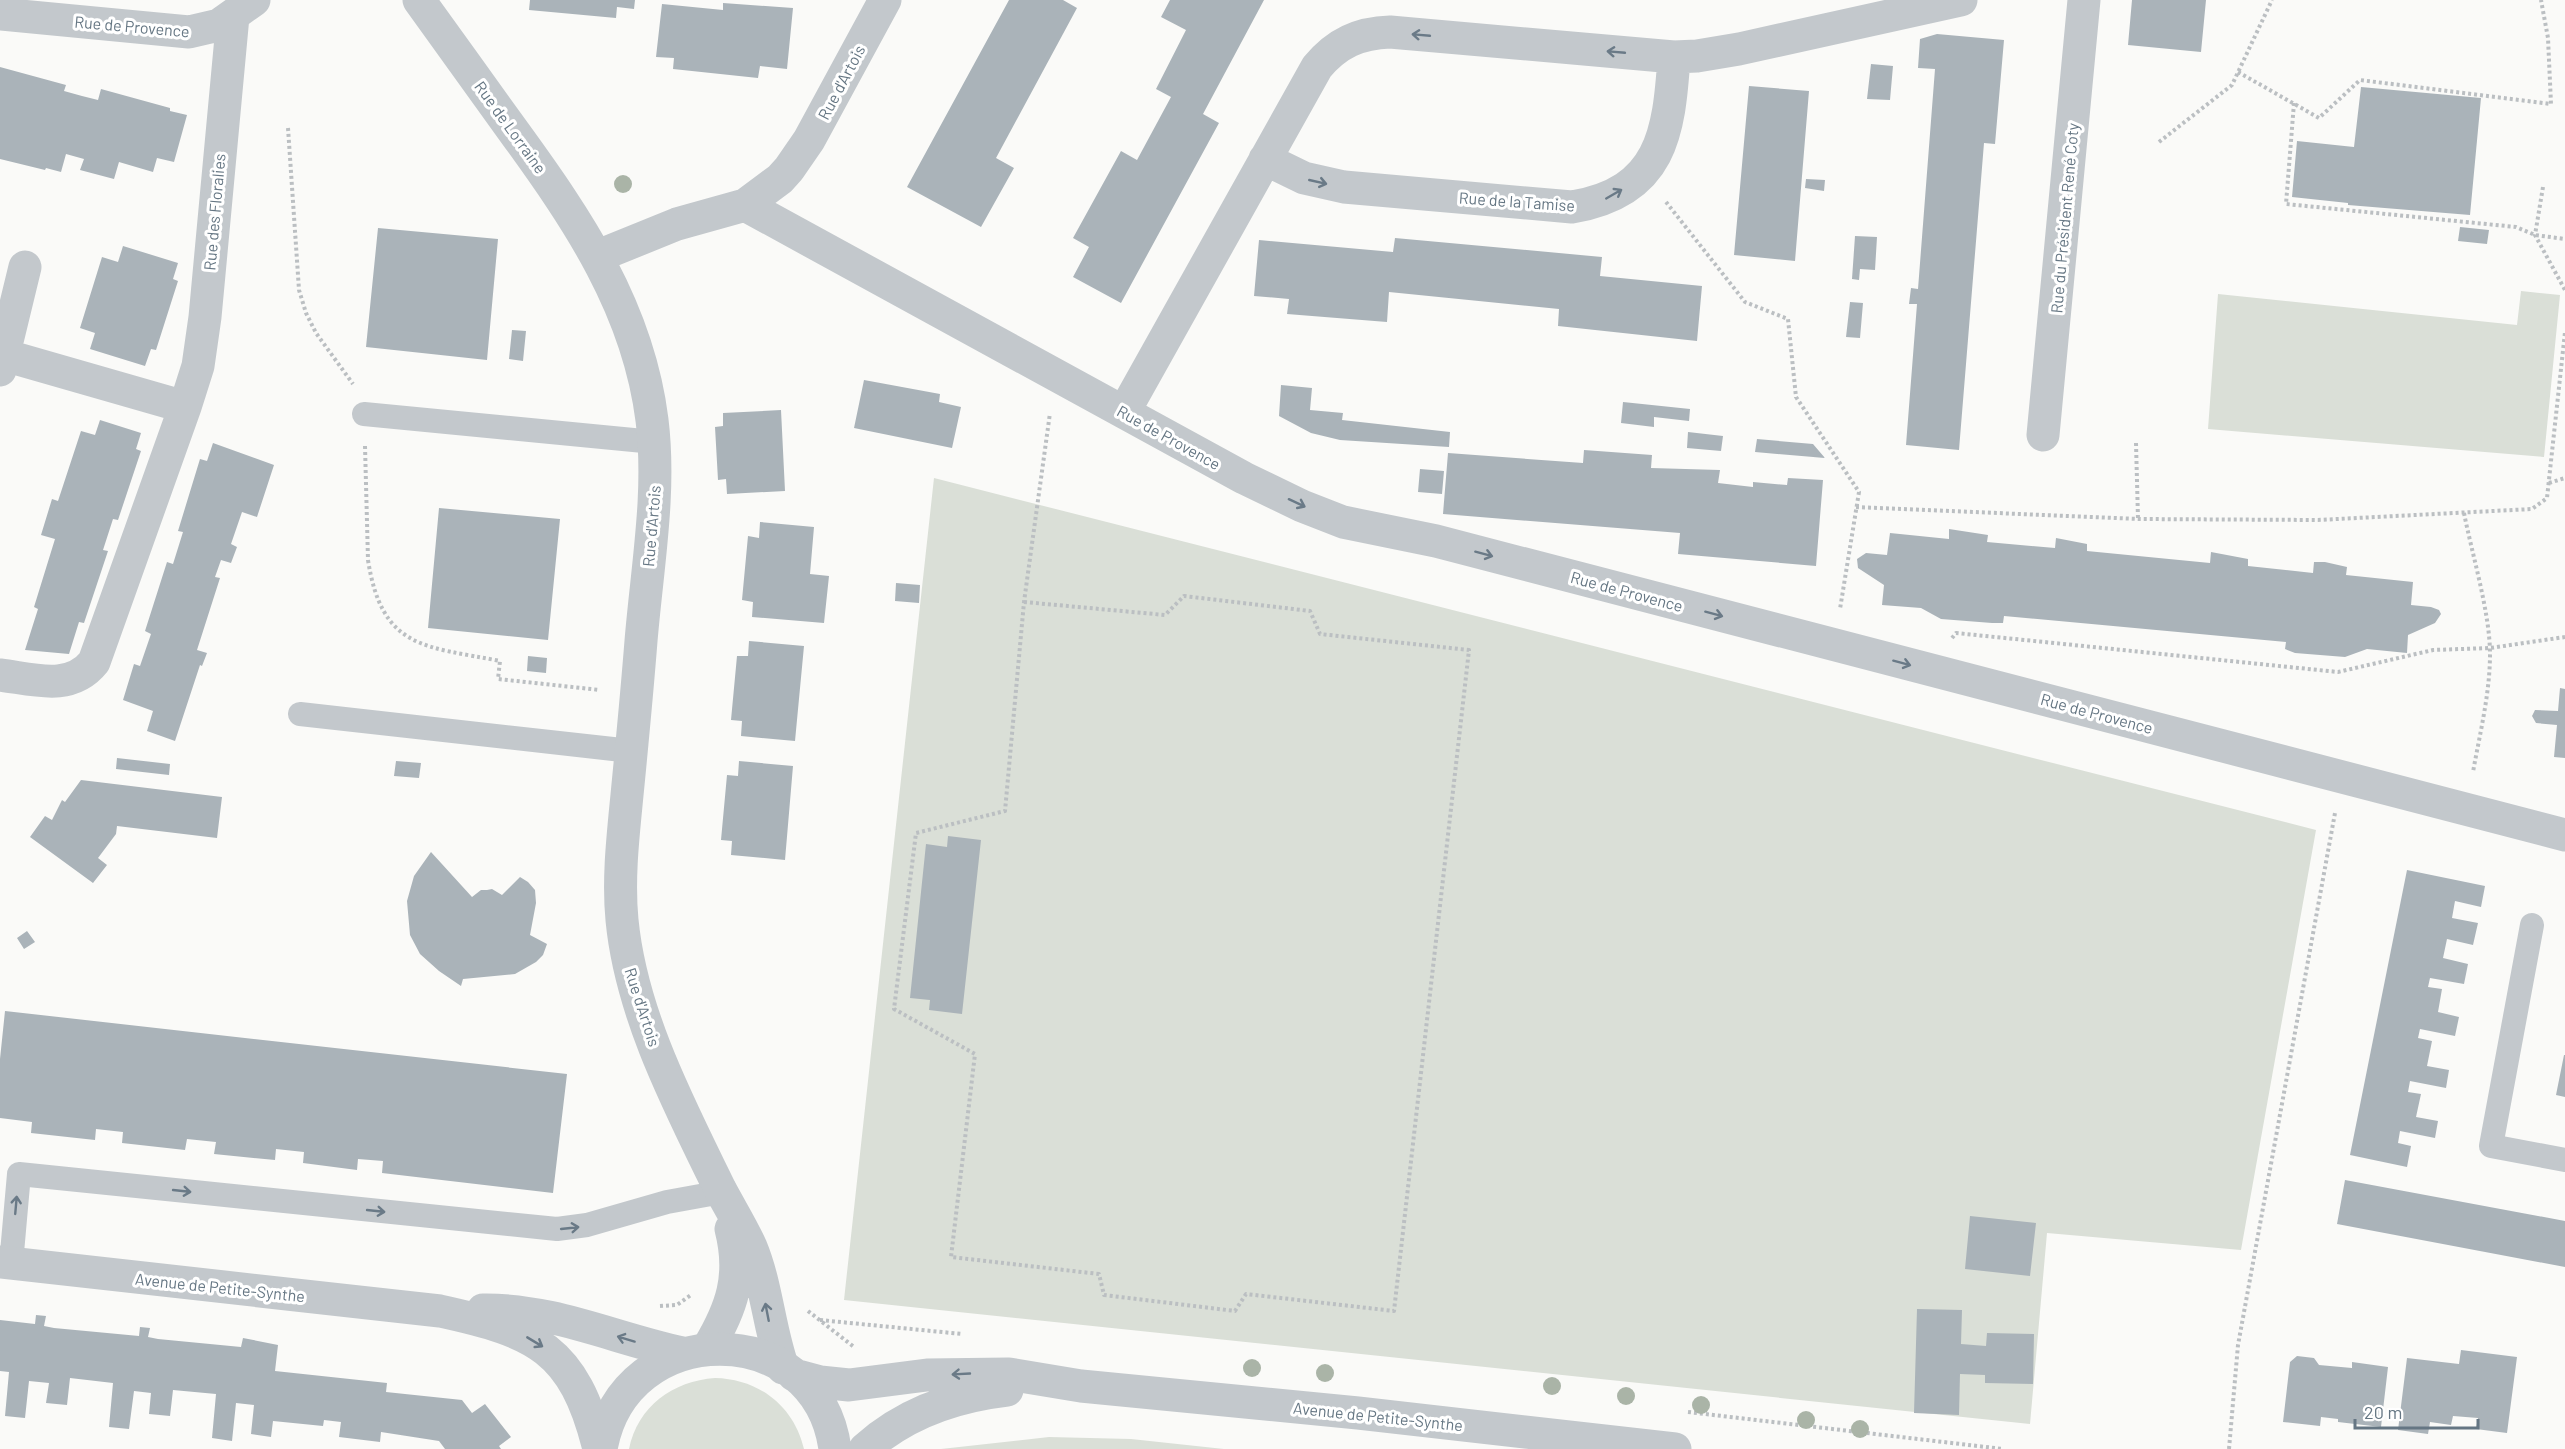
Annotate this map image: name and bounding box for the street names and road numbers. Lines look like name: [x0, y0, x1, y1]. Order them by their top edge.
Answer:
street label: Rue de Provence: [74, 12, 190, 40]
street label: Rue d'Artois: [813, 41, 869, 123]
street label: Rue de Lorraine: [471, 77, 551, 177]
street label: Rue du Président René Coty: [2046, 121, 2082, 314]
street label: Rue des Floralies: [199, 153, 229, 271]
street label: Rue de la Tamise: [1458, 187, 1576, 215]
street label: Rue de Provence: [1114, 401, 1224, 473]
street label: Rue d'Artois: [638, 484, 664, 568]
street label: Rue de Provence: [1569, 567, 1685, 615]
street label: Rue de Provence: [2039, 689, 2155, 737]
street label: Rue d'Artois: [621, 965, 665, 1049]
street label: Avenue de Petite-Synthe: [134, 1269, 306, 1305]
street label: Avenue de Petite-Synthe: [1292, 1398, 1464, 1434]

